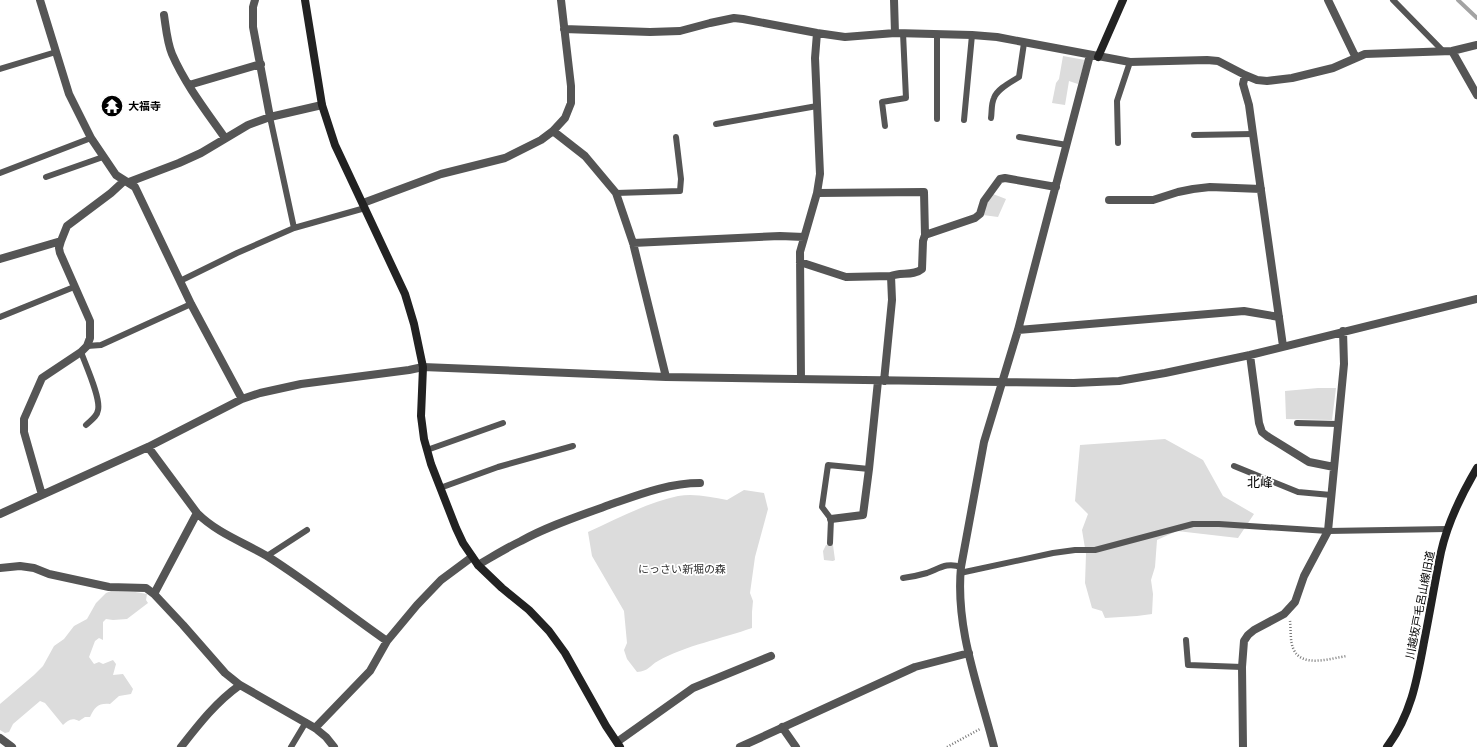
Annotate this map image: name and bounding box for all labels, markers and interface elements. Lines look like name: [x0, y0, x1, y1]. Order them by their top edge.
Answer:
temple icon: 大福寺: [99, 93, 125, 119]
place label: 大福寺: [128, 99, 161, 113]
district label: 北峰: [1247, 474, 1273, 491]
street label: 川越坂戸毛呂山線旧道: [1403, 550, 1437, 660]
park label: にっさい新堀の森: [638, 562, 726, 576]

